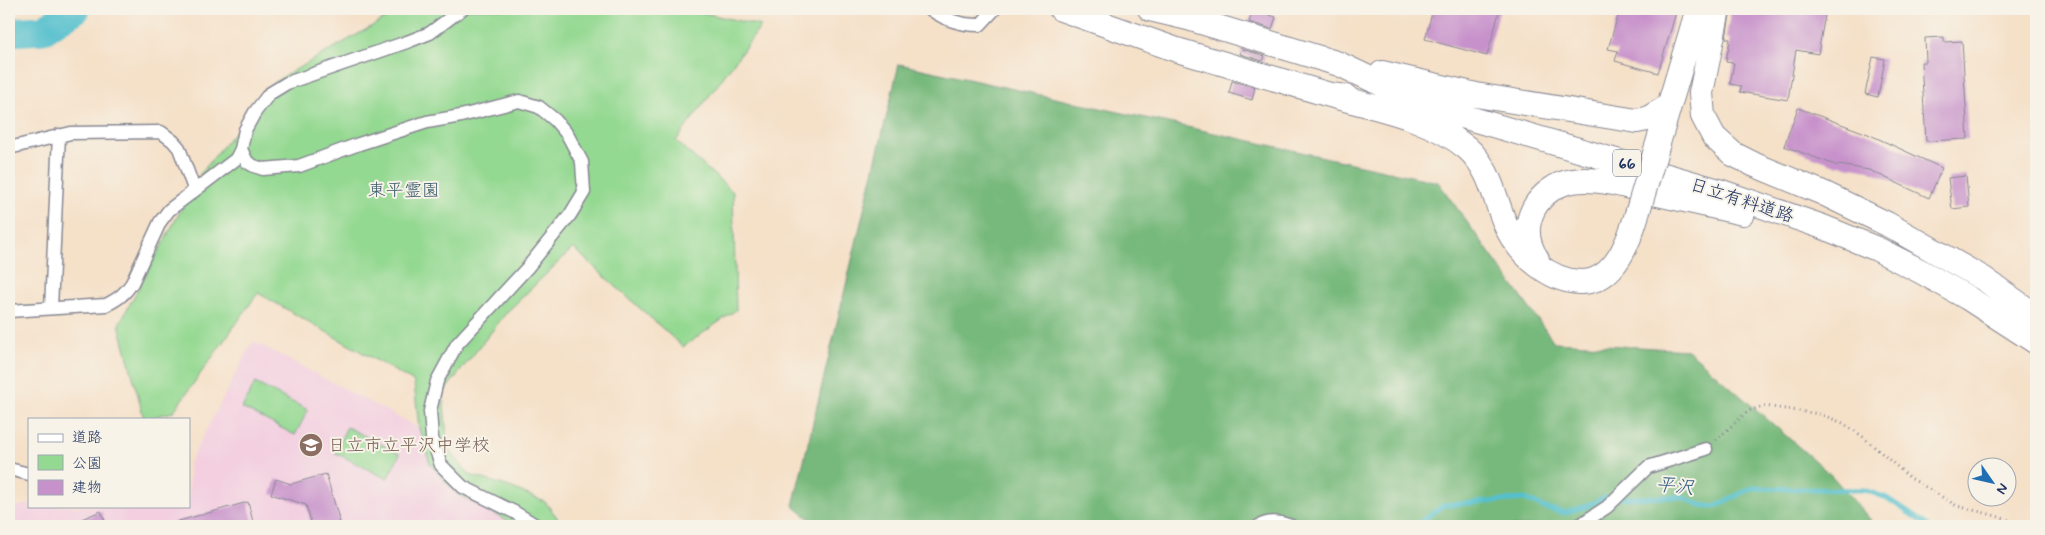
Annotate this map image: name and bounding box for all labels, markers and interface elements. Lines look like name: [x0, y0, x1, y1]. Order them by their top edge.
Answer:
road number: 66: [1613, 150, 1641, 177]
street label: 日立有料道路: [1687, 173, 1797, 229]
park label: 東平霊園: [368, 179, 440, 203]
legend: [28, 418, 190, 508]
text: 道路: [72, 428, 102, 448]
school or university icon: 日立市立平沢中学校: [298, 432, 324, 458]
place label: 日立市立平沢中学校: [328, 434, 490, 458]
text: 公園: [72, 454, 102, 474]
north arrow: [1968, 458, 2018, 508]
water label: 平沢: [1655, 472, 1696, 501]
text: 建物: [72, 478, 102, 498]
text: N: [1992, 480, 2012, 498]

